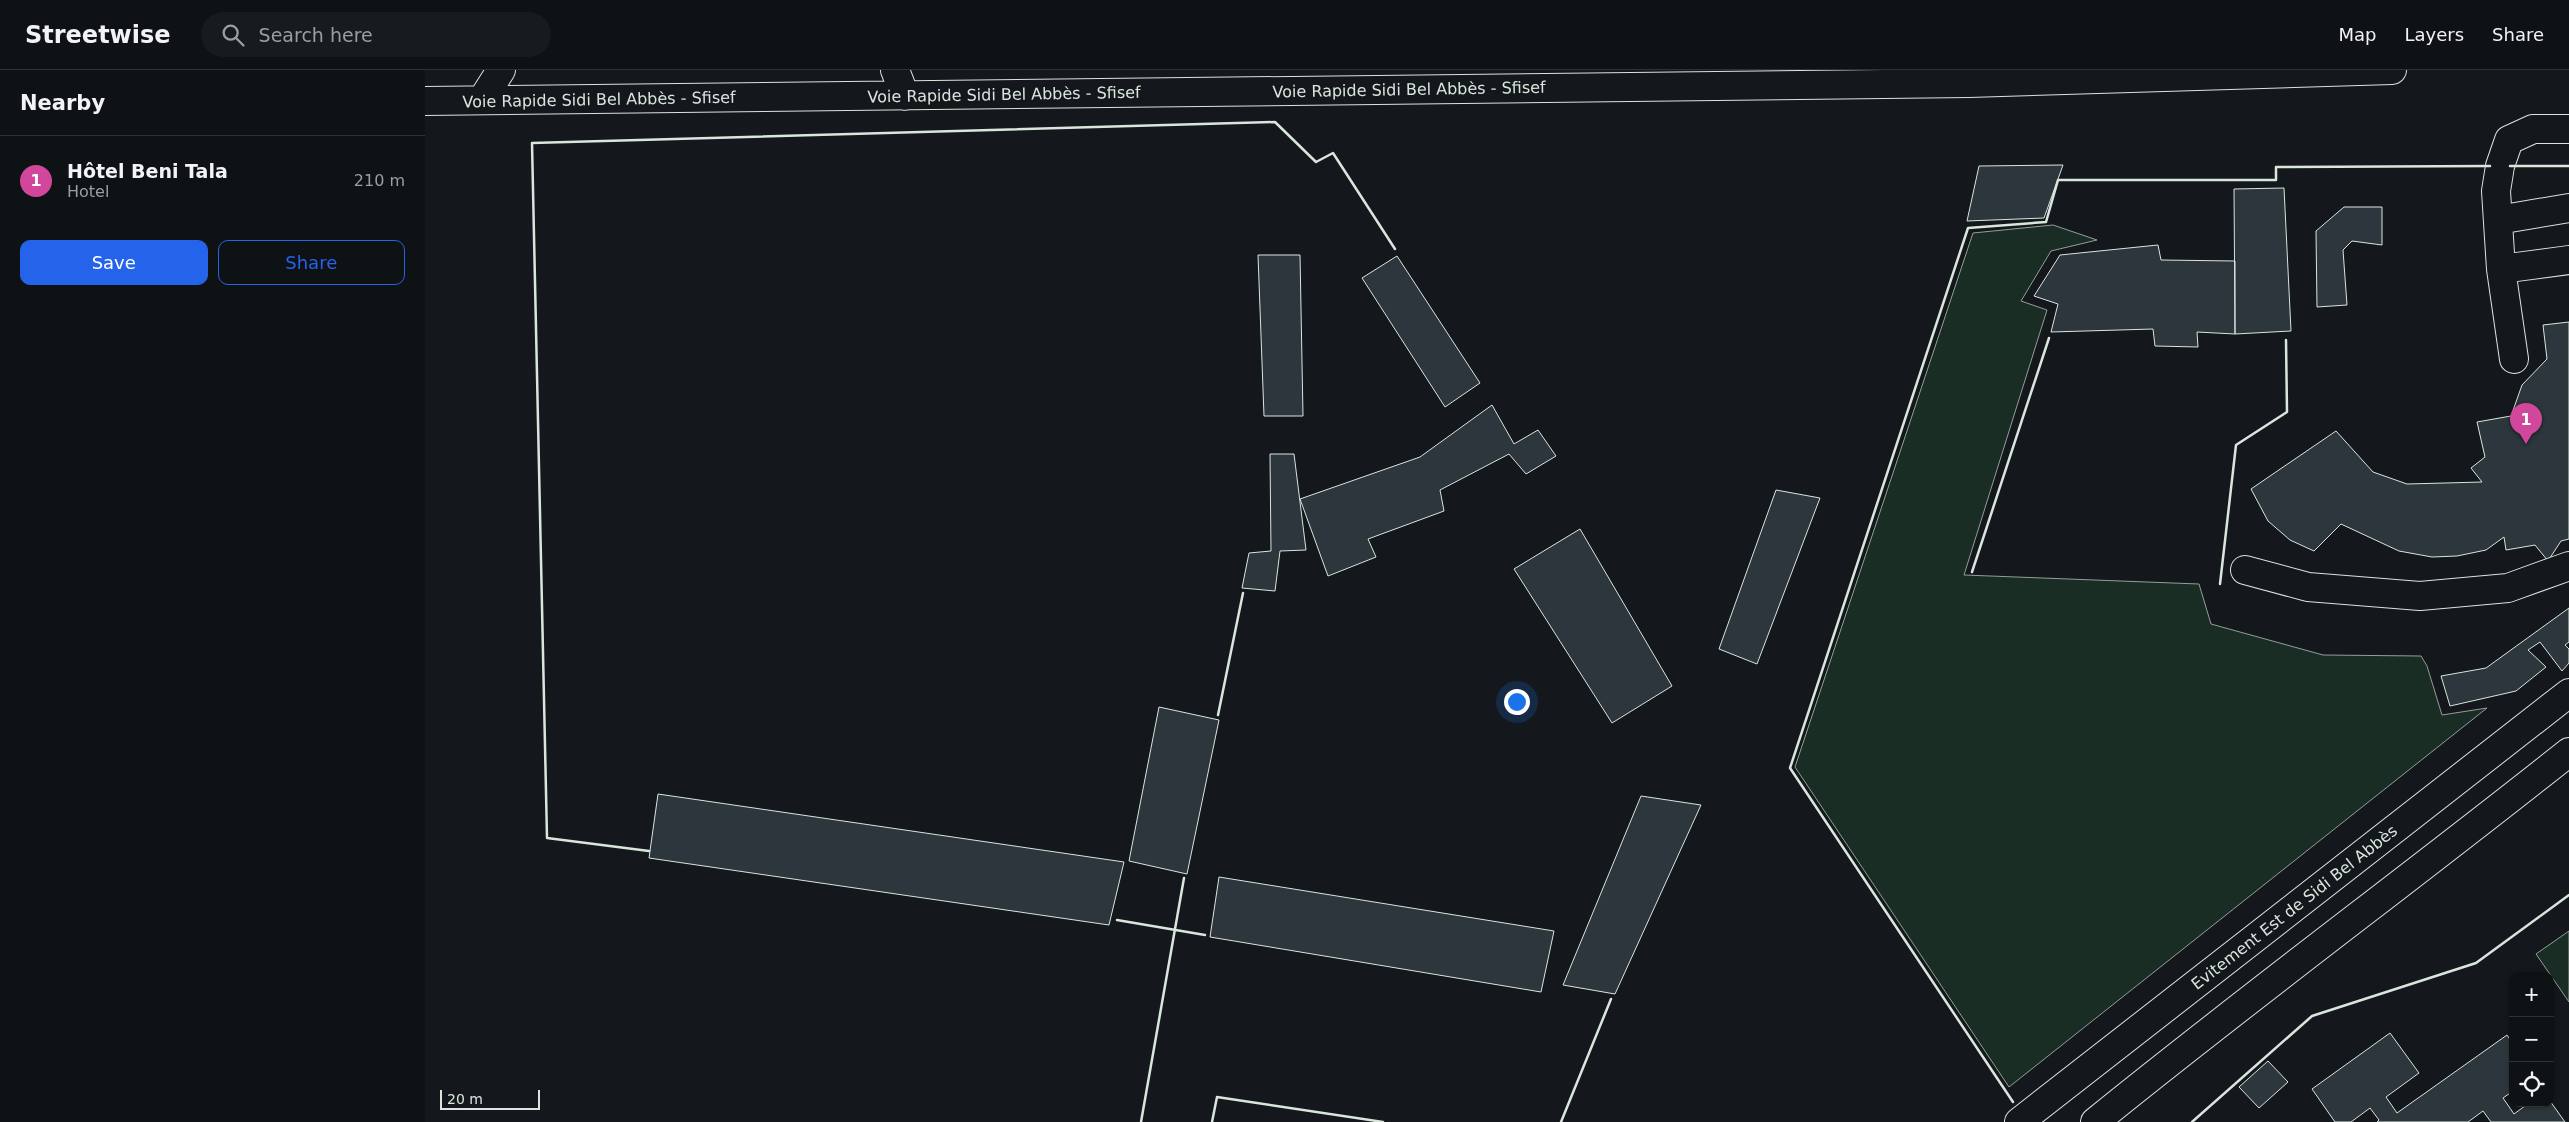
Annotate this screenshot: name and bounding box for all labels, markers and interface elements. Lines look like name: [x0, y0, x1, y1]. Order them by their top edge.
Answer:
search box: [201, 12, 551, 57]
text: Streetwise: [25, 21, 171, 49]
icon: search: [219, 21, 247, 49]
text: Search here: [259, 24, 373, 46]
text: Map: [2338, 24, 2376, 45]
text: Layers: [2404, 24, 2464, 45]
text: Share: [2492, 24, 2544, 45]
street label: Voie Rapide Sidi Bel Abbès - Sfisef: [1272, 78, 1546, 101]
street label: Voie Rapide Sidi Bel Abbès - Sfisef: [867, 83, 1141, 106]
street label: Voie Rapide Sidi Bel Abbès - Sfisef: [462, 88, 736, 111]
text: Nearby: [20, 91, 105, 115]
text: Hôtel Beni Tala: [67, 160, 228, 182]
text: 1: [30, 171, 42, 190]
text: 210 m: [354, 171, 405, 190]
text: Hotel: [67, 182, 109, 201]
button: Save: [20, 240, 208, 285]
button: Share: [218, 240, 405, 285]
pin: 1: [2510, 403, 2542, 444]
your location: [1504, 689, 1530, 715]
street label: Evitement Est de Sidi Bel Abbès: [2188, 821, 2401, 994]
map controls: [2509, 972, 2554, 1107]
button: +: [2509, 972, 2554, 1017]
button: −: [2509, 1017, 2554, 1062]
button: locate: [2509, 1062, 2554, 1107]
scale bar: [440, 1087, 540, 1110]
text: 20 m: [447, 1091, 483, 1107]

